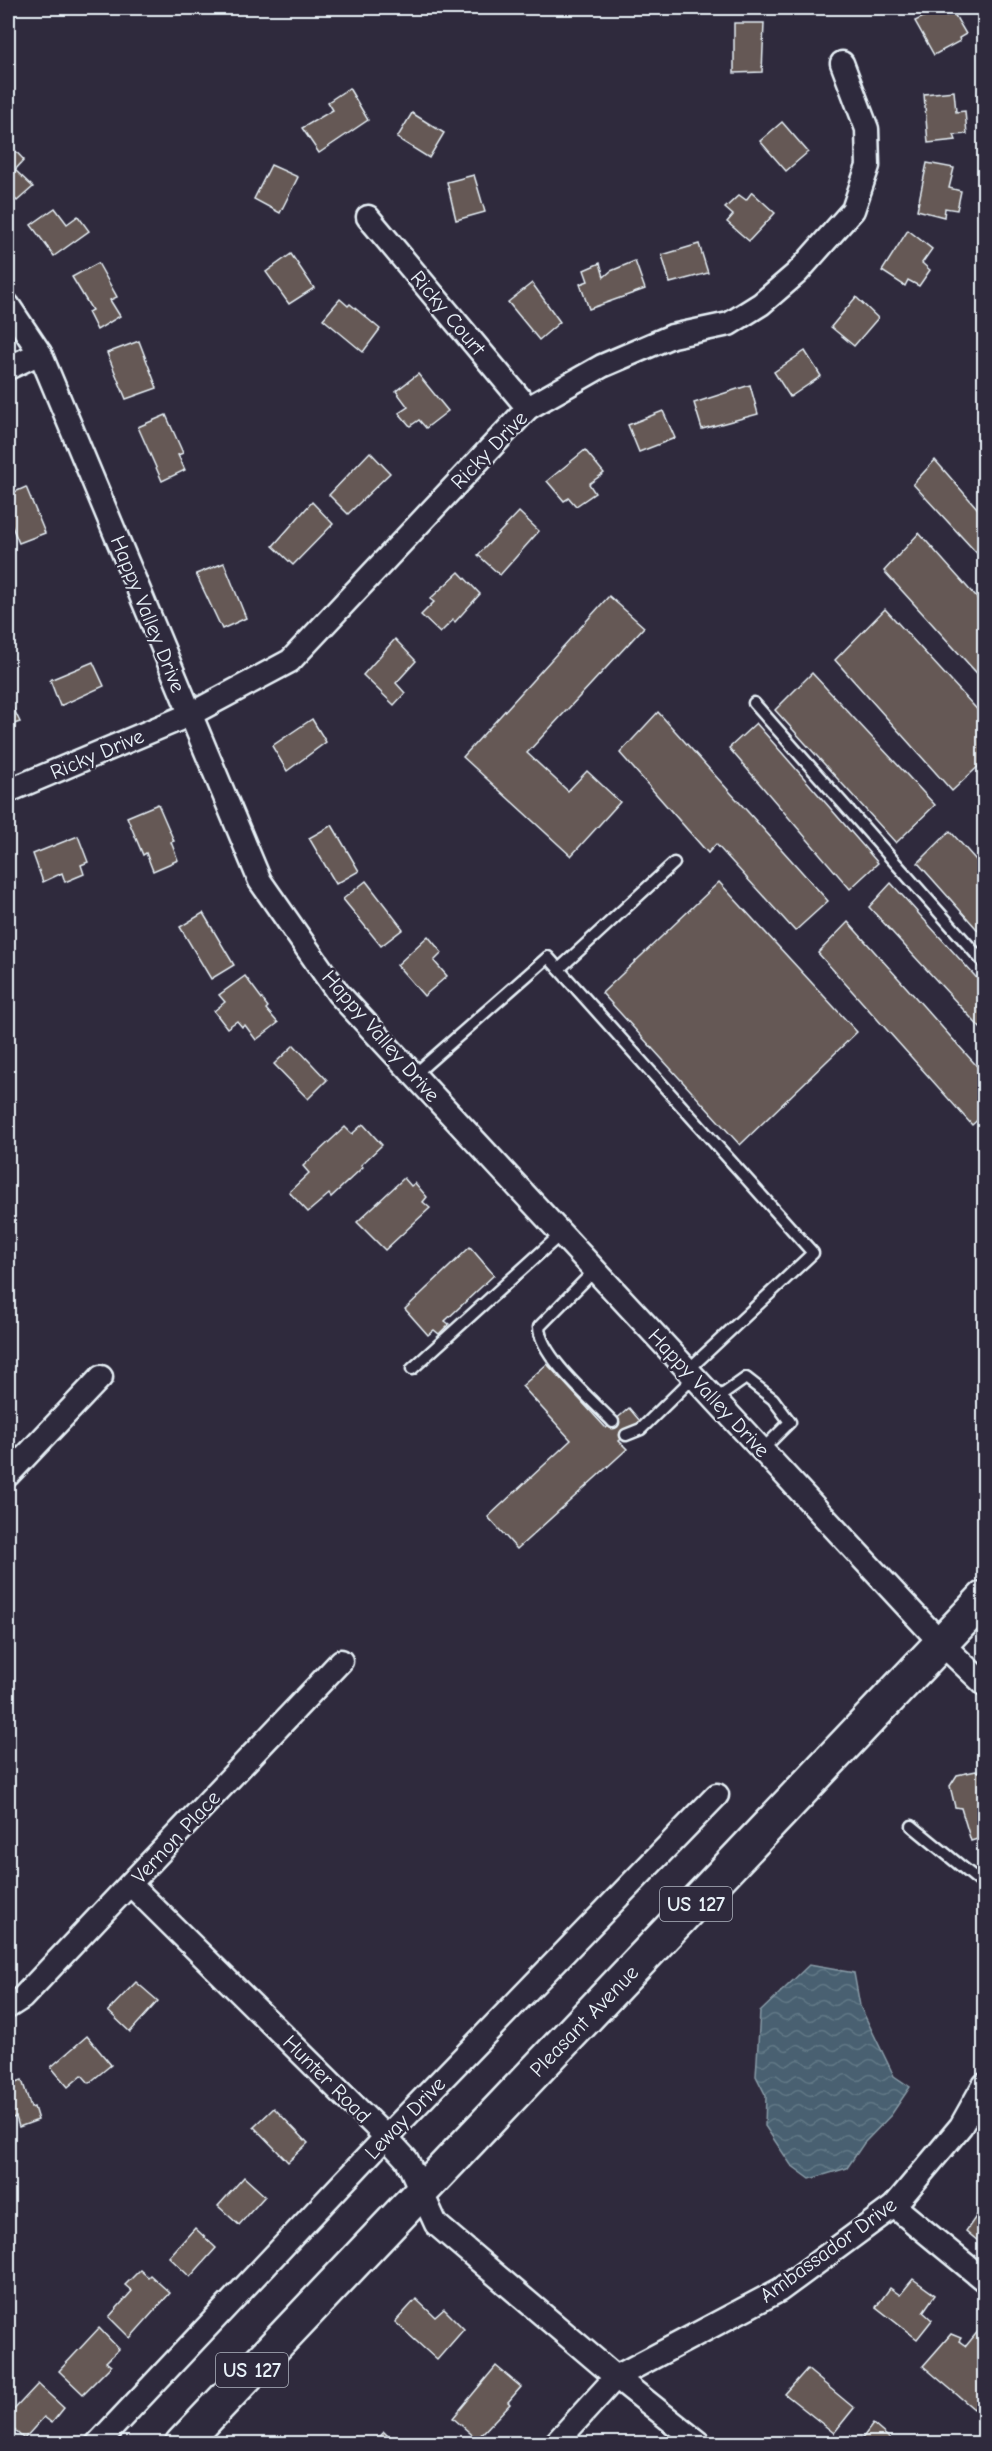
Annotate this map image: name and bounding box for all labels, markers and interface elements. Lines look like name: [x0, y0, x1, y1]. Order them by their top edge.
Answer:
street label: Ricky Court: [406, 266, 491, 361]
street label: Ricky Drive: [446, 406, 532, 494]
street label: Happy Valley Drive: [106, 532, 190, 696]
street label: Ricky Drive: [47, 724, 147, 784]
street label: Happy Valley Drive: [317, 965, 445, 1107]
street label: Happy Valley Drive: [643, 1324, 775, 1462]
street label: Vernon Place: [127, 1786, 225, 1888]
road number: US 127: [660, 1887, 732, 1921]
street label: Pleasant Avenue: [525, 1960, 643, 2082]
street label: Hunter Road: [278, 2030, 376, 2128]
street label: Leway Drive: [360, 2072, 450, 2164]
street label: Ambassador Drive: [755, 2192, 901, 2308]
road number: US 127: [216, 2353, 288, 2387]

